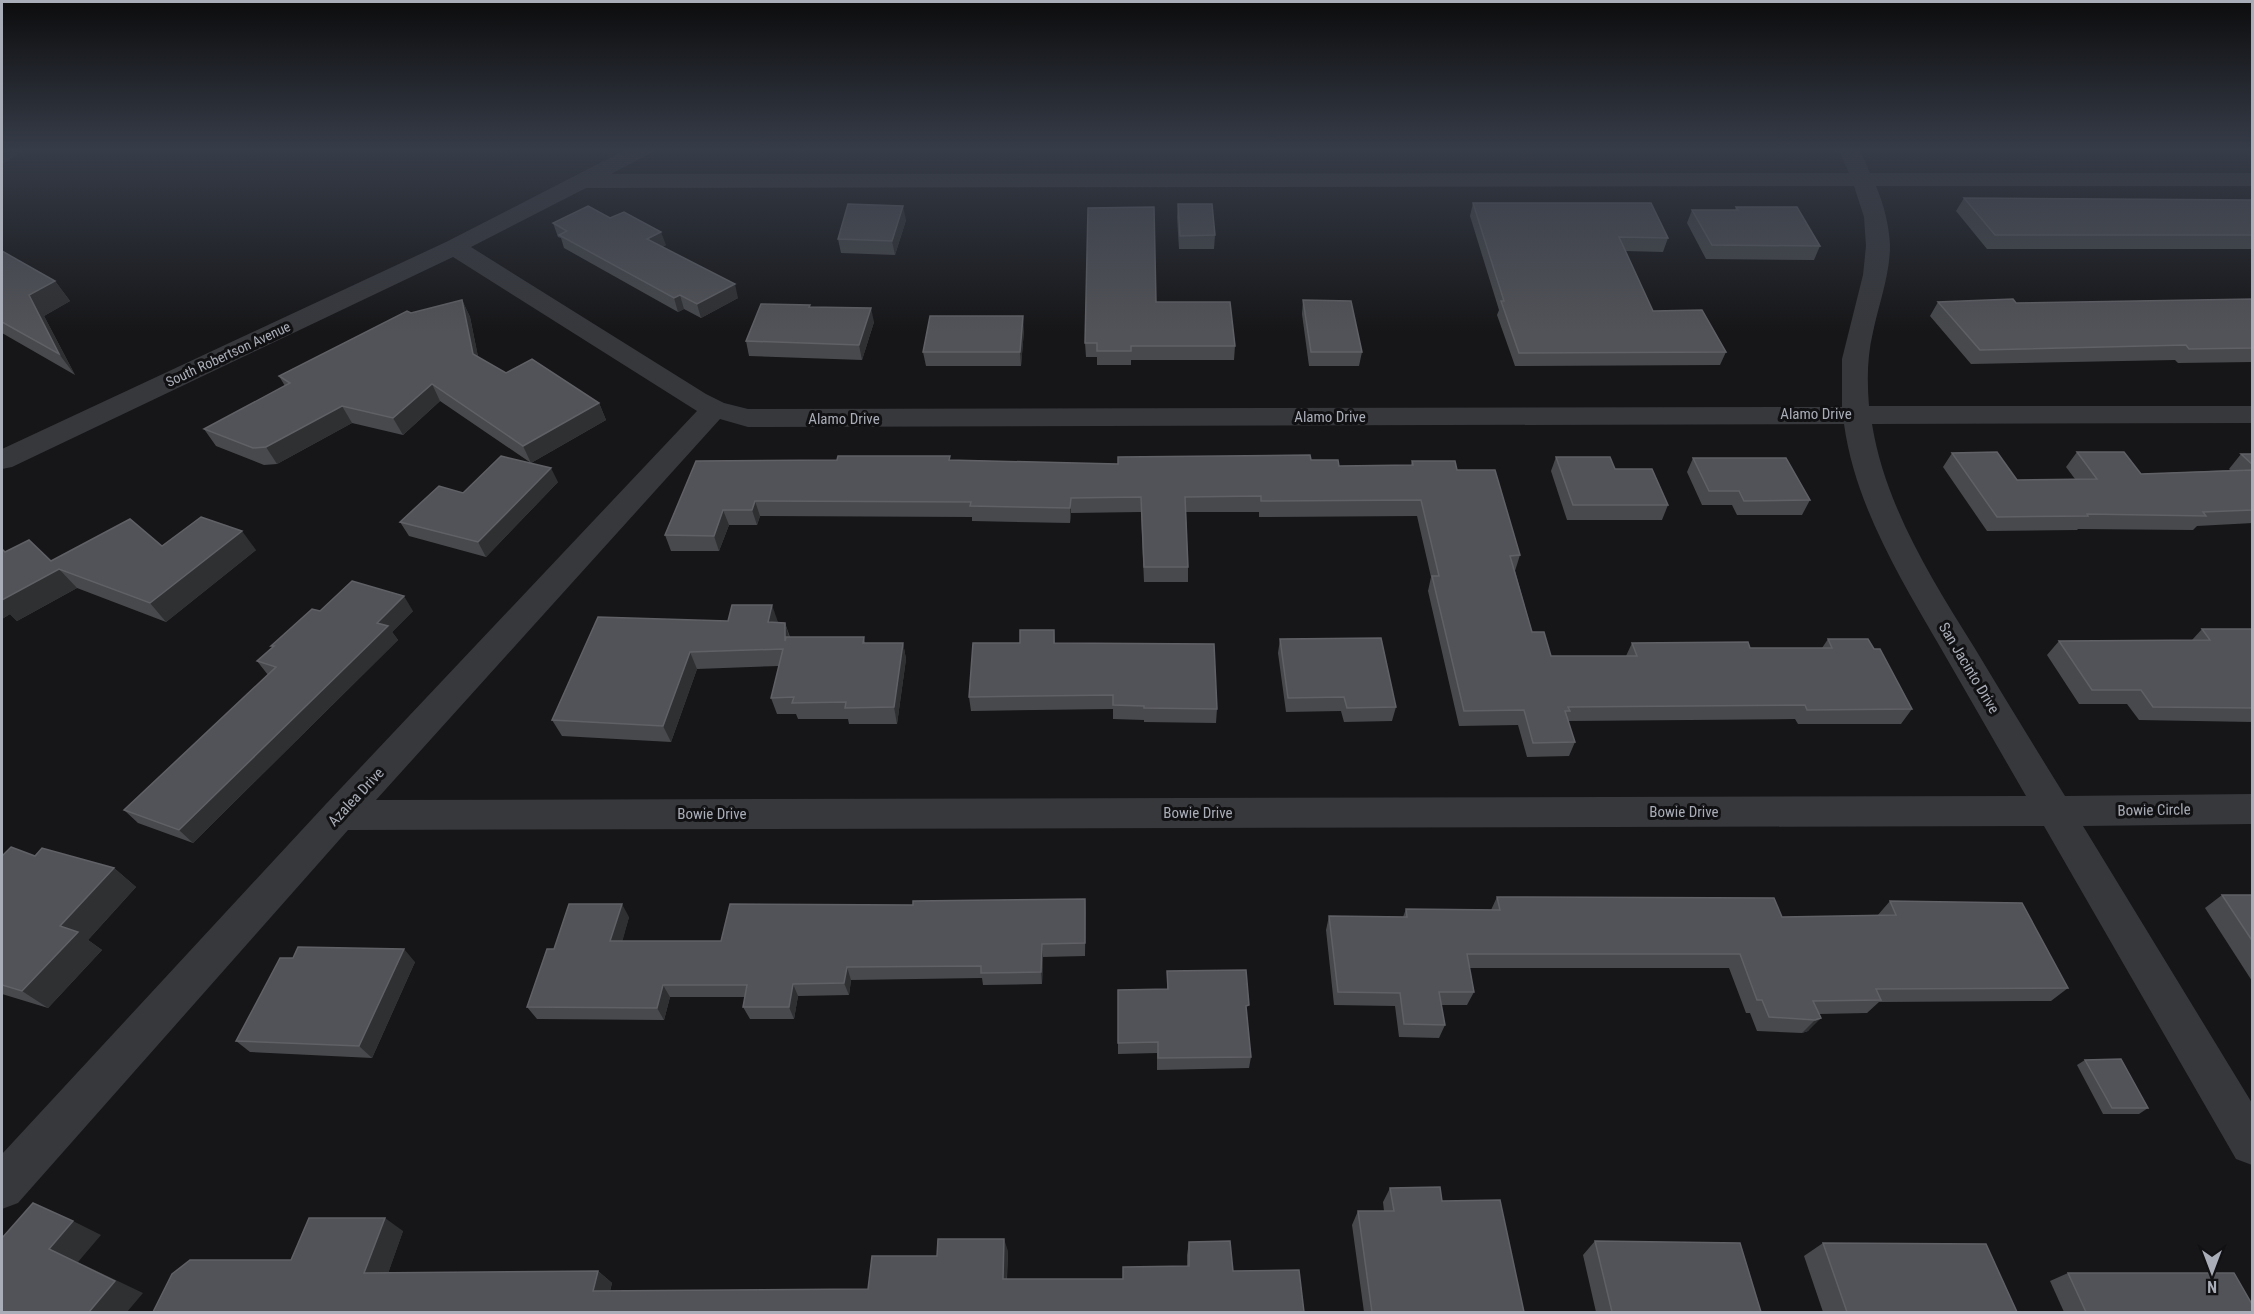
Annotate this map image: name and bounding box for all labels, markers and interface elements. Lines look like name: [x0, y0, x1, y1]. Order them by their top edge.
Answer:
street label: South Robertson Avenue: [163, 318, 293, 390]
street label: Alamo Drive: [1780, 405, 1852, 423]
street label: Alamo Drive: [1294, 408, 1366, 426]
street label: Alamo Drive: [808, 410, 880, 428]
street label: San Jacinto Drive: [1935, 619, 2003, 717]
street label: Azalea Drive: [324, 764, 388, 830]
street label: Bowie Circle: [2117, 800, 2191, 820]
street label: Bowie Drive: [1649, 803, 1719, 821]
street label: Bowie Drive: [1163, 804, 1233, 822]
street label: Bowie Drive: [677, 805, 747, 823]
north arrow: [2182, 1242, 2242, 1302]
text: N: [2207, 1277, 2217, 1296]

